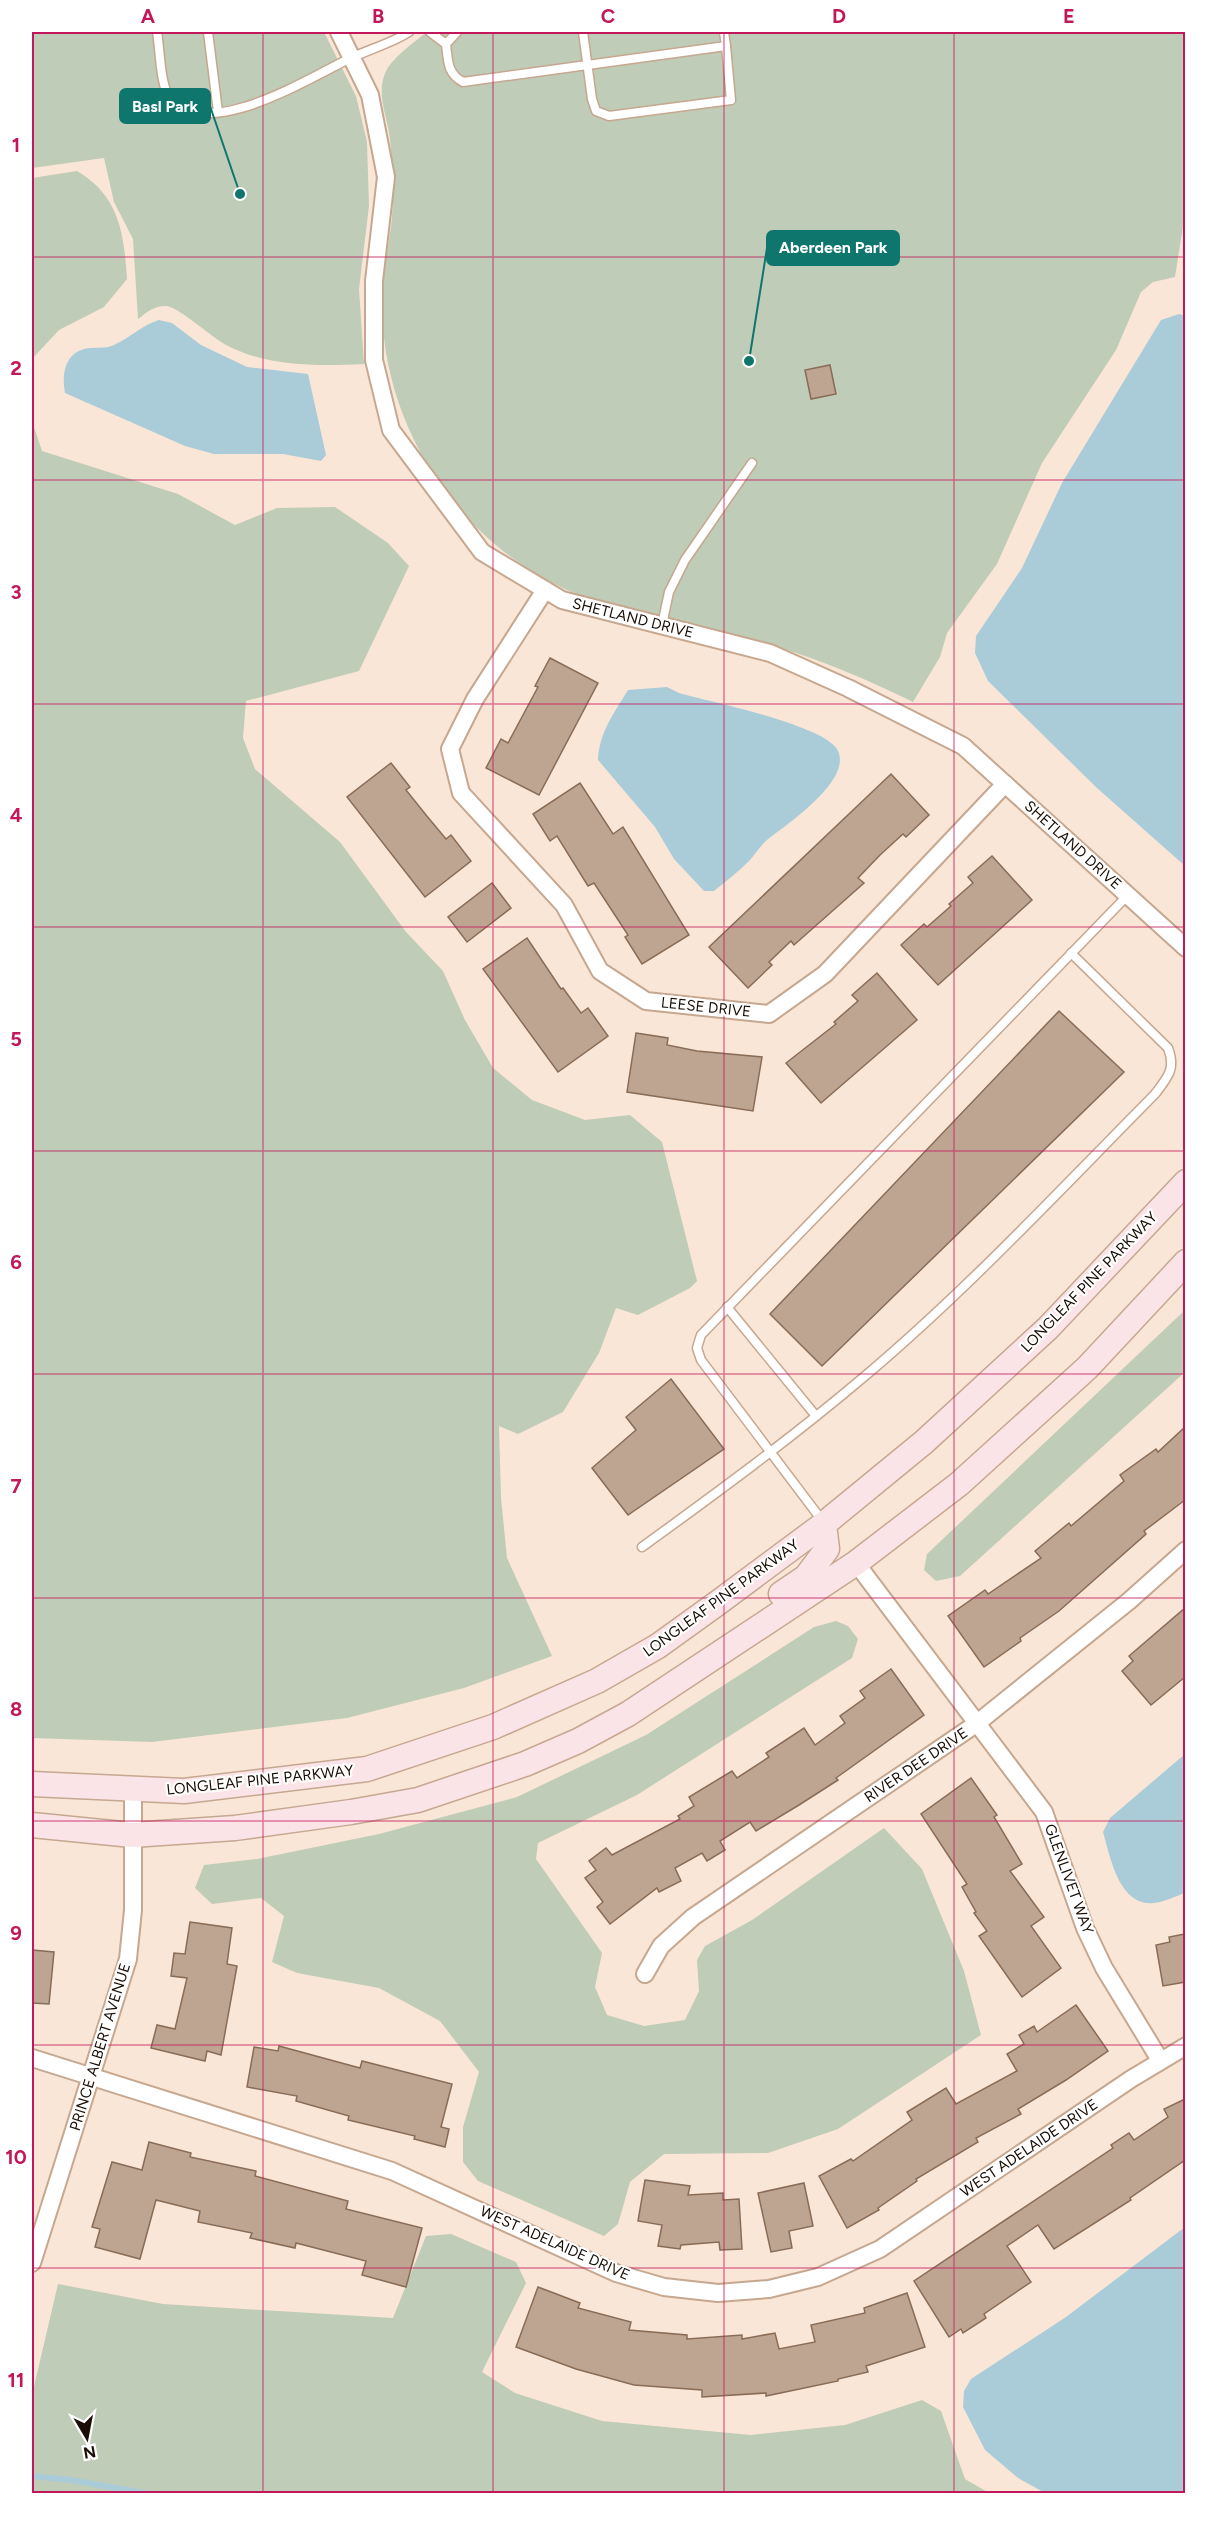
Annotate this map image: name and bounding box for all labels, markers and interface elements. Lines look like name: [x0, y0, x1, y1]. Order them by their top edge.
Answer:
text: A: [141, 4, 156, 28]
text: B: [372, 4, 384, 28]
text: C: [601, 4, 615, 28]
text: D: [832, 4, 846, 28]
text: E: [1063, 4, 1075, 28]
callout: Basl Park: [120, 89, 210, 123]
text: Basl Park: [132, 97, 198, 116]
text: 1: [12, 133, 20, 157]
callout: Aberdeen Park: [767, 231, 899, 265]
text: Aberdeen Park: [779, 238, 888, 257]
text: 2: [10, 356, 22, 380]
text: 3: [10, 580, 22, 604]
street label: SHETLAND DRIVE: [571, 594, 695, 642]
street label: SHETLAND DRIVE: [1021, 797, 1125, 893]
text: 4: [10, 803, 23, 827]
street label: LEESE DRIVE: [660, 993, 752, 1021]
text: 5: [10, 1027, 22, 1051]
street label: LONGLEAF PINE PARKWAY: [1017, 1208, 1161, 1356]
text: 6: [10, 1250, 22, 1274]
text: 7: [10, 1474, 22, 1498]
street label: LONGLEAF PINE PARKWAY: [640, 1535, 802, 1661]
text: 8: [10, 1697, 22, 1721]
street label: RIVER DEE DRIVE: [861, 1724, 971, 1806]
street label: LONGLEAF PINE PARKWAY: [165, 1761, 355, 1799]
street label: GLENLIVET WAY: [1041, 1822, 1097, 1936]
text: 9: [10, 1921, 22, 1945]
street label: PRINCE ALBERT AVENUE: [66, 1961, 134, 2133]
street label: WEST ADELAIDE DRIVE: [957, 2095, 1101, 2201]
text: 10: [5, 2145, 27, 2169]
street label: WEST ADELAIDE DRIVE: [477, 2202, 633, 2284]
text: 11: [8, 2368, 24, 2392]
north arrow: [57, 2408, 117, 2468]
text: N: [82, 2442, 97, 2463]

